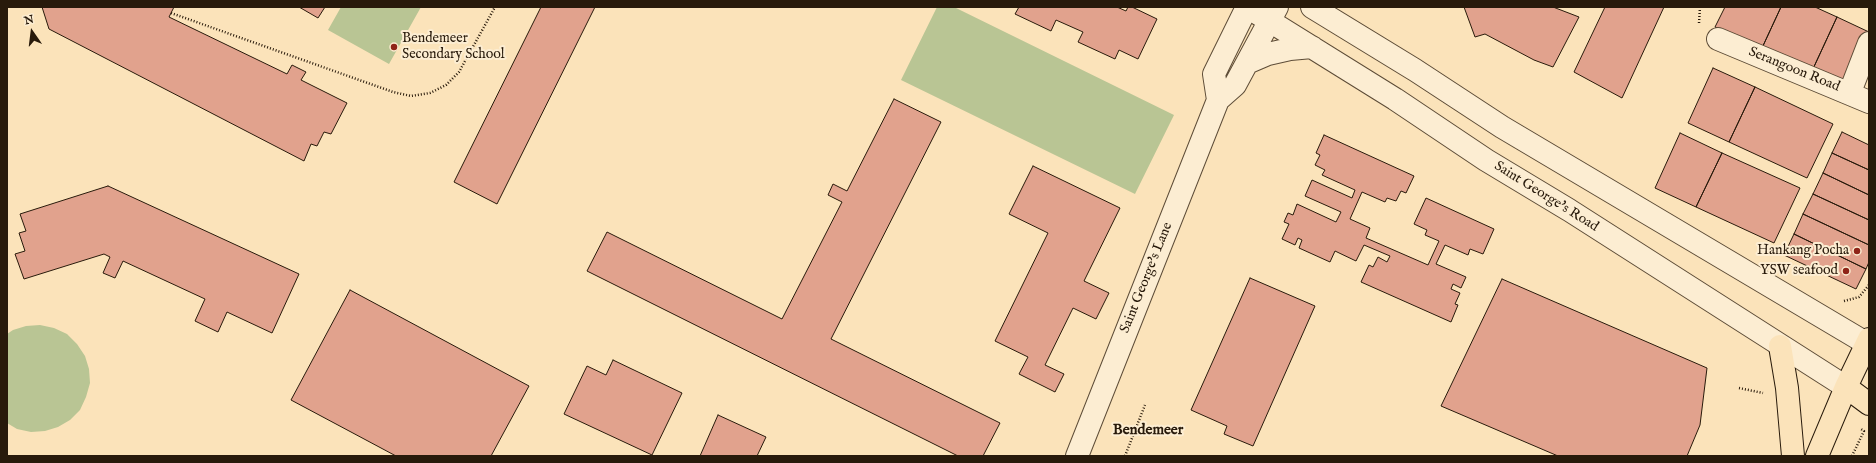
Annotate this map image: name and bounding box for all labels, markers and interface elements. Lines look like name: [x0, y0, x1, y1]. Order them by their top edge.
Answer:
north arrow: [12, 12, 52, 52]
text: N: [23, 12, 35, 28]
place label: Bendemeer Secondary School: [402, 31, 505, 64]
marker: Bendemeer Secondary School: [389, 42, 399, 52]
street label: Serangoon Road: [1746, 44, 1842, 96]
street label: Saint George's Road: [1491, 158, 1601, 236]
street label: Saint George's Lane: [1117, 220, 1177, 336]
place label: Hankang Pocha: [1757, 243, 1849, 259]
marker: Hankang Pocha: [1852, 246, 1862, 256]
place label: YSW seafood: [1760, 263, 1838, 279]
marker: YSW seafood: [1841, 266, 1851, 276]
district label: Bendemeer: [1113, 422, 1183, 440]

